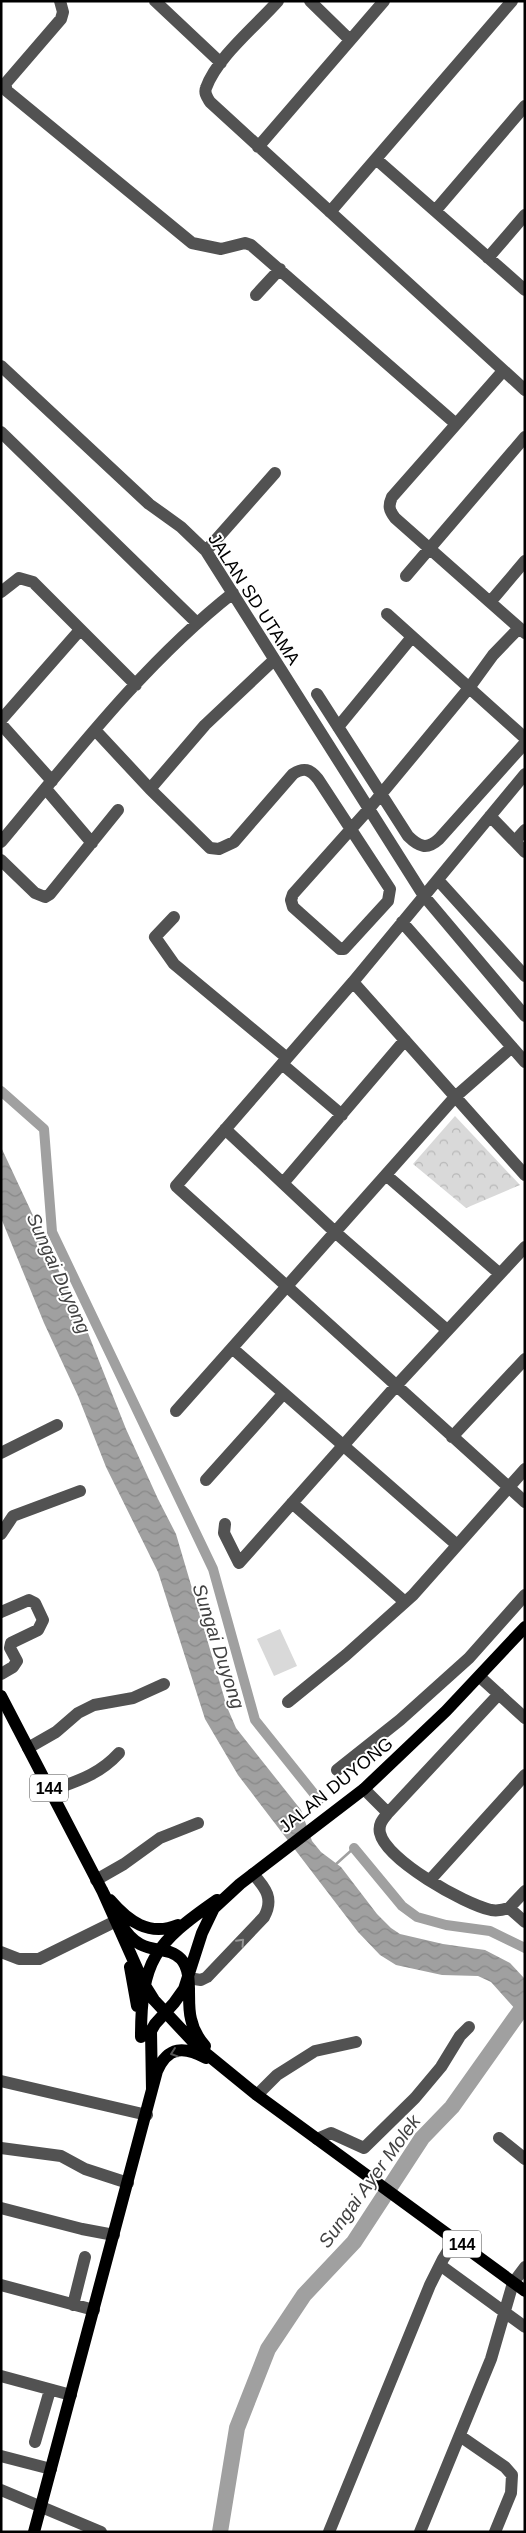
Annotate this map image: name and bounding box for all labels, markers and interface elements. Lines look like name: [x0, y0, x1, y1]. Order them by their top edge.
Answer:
street label: JALAN SD UTAMA: [204, 530, 304, 668]
water label: Sungai Duyong: [23, 1210, 95, 1337]
water label: Sungai Duyong: [188, 1581, 249, 1712]
street label: JALAN DUYONG: [275, 1733, 397, 1837]
road number: 144: [30, 1775, 68, 1802]
one-way arrow: [235, 1938, 244, 1947]
one-way arrow: [170, 2047, 179, 2057]
water label: Sungai Ayer Molek: [314, 2110, 425, 2252]
road number: 144: [443, 2230, 481, 2258]

